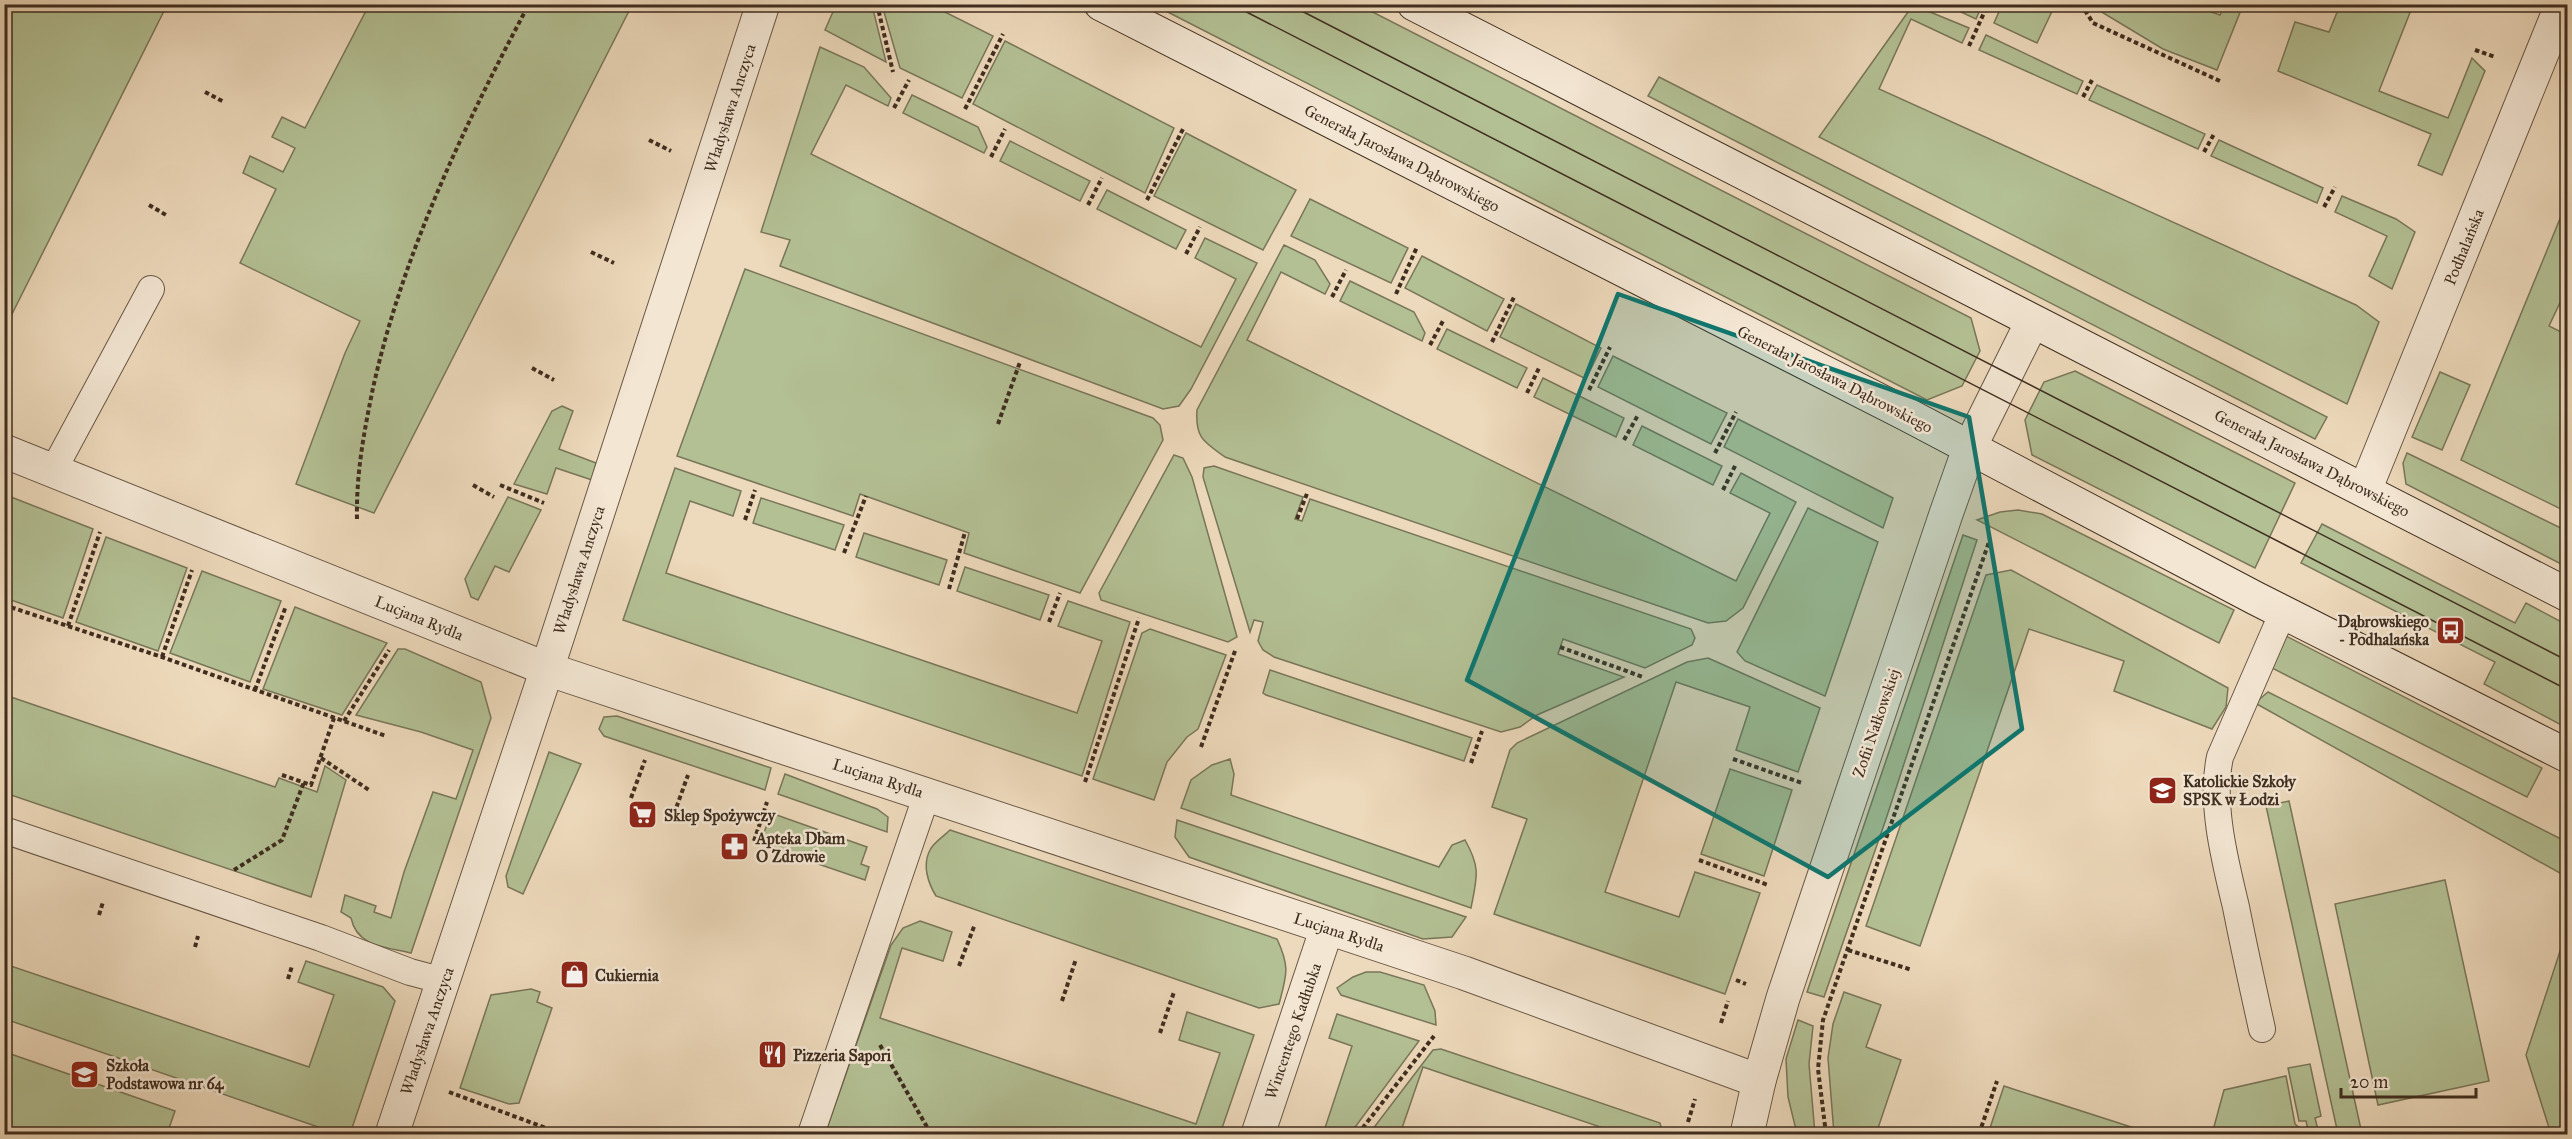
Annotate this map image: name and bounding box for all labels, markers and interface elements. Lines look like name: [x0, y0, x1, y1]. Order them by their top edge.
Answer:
street label: Władysława Anczyca: [700, 41, 760, 175]
street label: Generała Jarosława Dąbrowskiego: [1301, 100, 1503, 217]
street label: Podhalańska: [2440, 206, 2488, 288]
street label: Generała Jarosława Dąbrowskiego: [1734, 321, 1936, 438]
street label: Generała Jarosława Dąbrowskiego: [2211, 405, 2413, 522]
street label: Władysława Anczyca: [549, 503, 609, 637]
street label: Lucjana Rydla: [372, 592, 466, 644]
place label: Dąbrowskiego - Podhalańska: [2338, 612, 2430, 649]
bus stop icon: Dąbrowskiego - Podhalańska: [2434, 614, 2466, 646]
street label: Zofii Nałkowskiej: [1849, 666, 1903, 780]
street label: Lucjana Rydla: [830, 754, 926, 802]
place label: Katolickie Szkoły SPSK w Łodzi: [2183, 772, 2297, 809]
school or university icon: Katolickie Szkoły SPSK w Łodzi: [2146, 774, 2178, 806]
supermarket icon: Sklep Spożywczy: [627, 799, 659, 831]
place label: Sklep Spożywczy: [664, 806, 777, 826]
place label: Apteka Dbam O Zdrowie: [755, 829, 846, 866]
pharmacy icon: Apteka Dbam O Zdrowie: [719, 831, 751, 863]
street label: Lucjana Rydla: [1291, 908, 1387, 956]
shop icon: Cukiernia: [558, 959, 590, 991]
street label: Wincentego Kadłubka: [1261, 960, 1326, 1102]
street label: Władysława Anczyca: [396, 964, 458, 1097]
place label: Cukiernia: [595, 966, 660, 985]
restaurant icon: Pizzeria Sapori: [756, 1039, 788, 1071]
place label: Pizzeria Sapori: [793, 1046, 892, 1066]
place label: Szkoła Podstawowa nr 64: [106, 1056, 225, 1094]
school or university icon: Szkoła Podstawowa nr 64: [69, 1058, 101, 1090]
scale bar: [2341, 1061, 2476, 1099]
text: 20 m: [2350, 1071, 2388, 1093]

